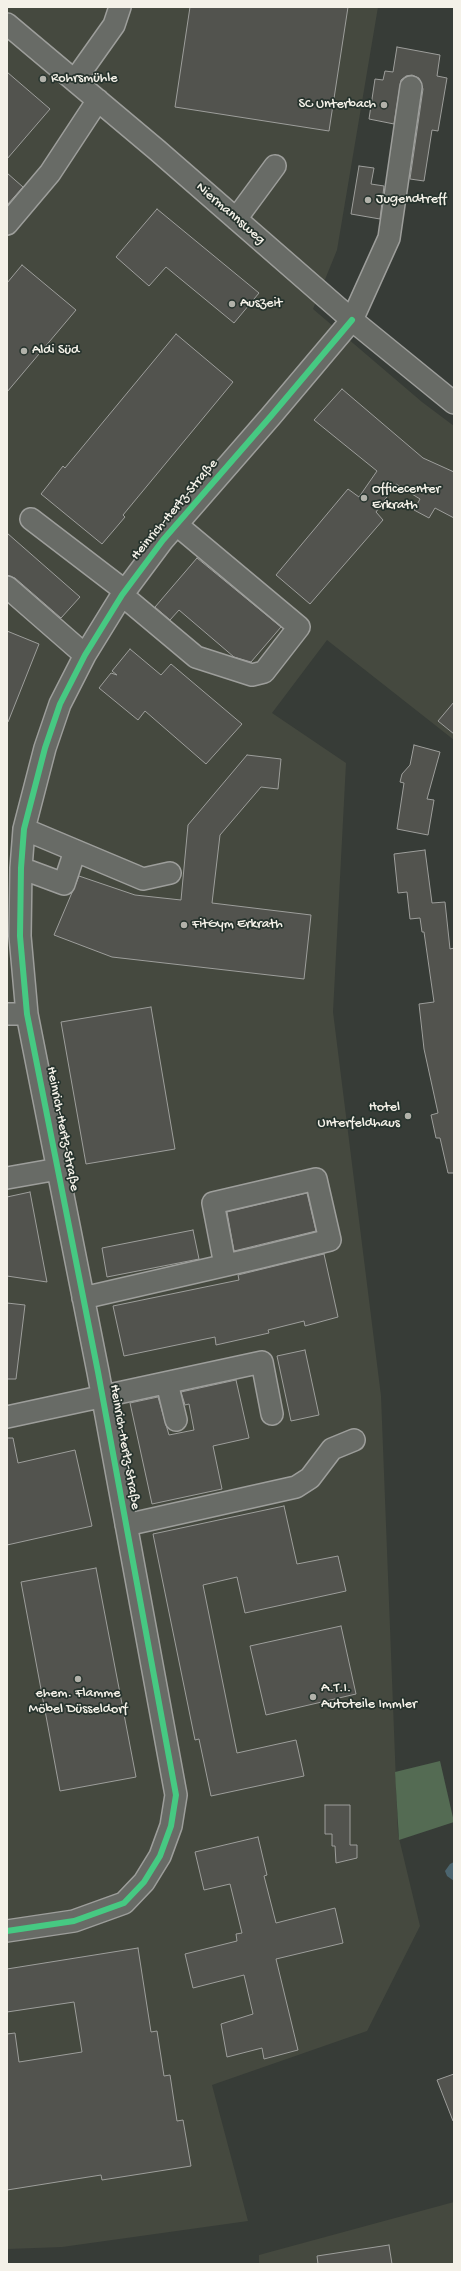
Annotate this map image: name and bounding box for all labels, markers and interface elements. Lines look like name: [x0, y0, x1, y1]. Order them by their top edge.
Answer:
place label: Rohrsmühle: [51, 71, 118, 87]
marker: Rohrsmühle: [38, 74, 48, 84]
place label: SC Unterbach: [299, 97, 376, 113]
marker: SC Unterbach: [379, 100, 389, 110]
street label: Niermannsweg: [192, 179, 268, 249]
place label: Jugendtreff: [376, 192, 446, 208]
marker: Jugendtreff: [363, 195, 373, 205]
place label: Auszeit: [240, 296, 282, 312]
marker: Auszeit: [227, 299, 237, 309]
place label: Aldi Süd: [32, 343, 79, 359]
marker: Aldi Süd: [19, 346, 29, 356]
street label: Heinrich-Hertz-Straße: [128, 456, 222, 564]
place label: Officecenter Erkrath: [372, 482, 441, 514]
marker: Officecenter Erkrath: [359, 493, 369, 503]
place label: FitGym Erkrath: [192, 917, 283, 933]
marker: FitGym Erkrath: [179, 920, 189, 930]
street label: Heinrich-Hertz-Straße: [42, 1065, 82, 1193]
place label: Hotel Unterfeldhaus: [318, 1100, 400, 1132]
marker: Hotel Unterfeldhaus: [403, 1111, 413, 1121]
street label: Heinrich-Hertz-Straße: [105, 1383, 143, 1511]
marker: ehem. Flamme Möbel Düsseldorf: [73, 1674, 83, 1684]
place label: A.T.I. Autoteile Immler: [321, 1681, 417, 1714]
place label: ehem. Flamme Möbel Düsseldorf: [28, 1686, 128, 1718]
marker: A.T.I. Autoteile Immler: [308, 1692, 318, 1702]

